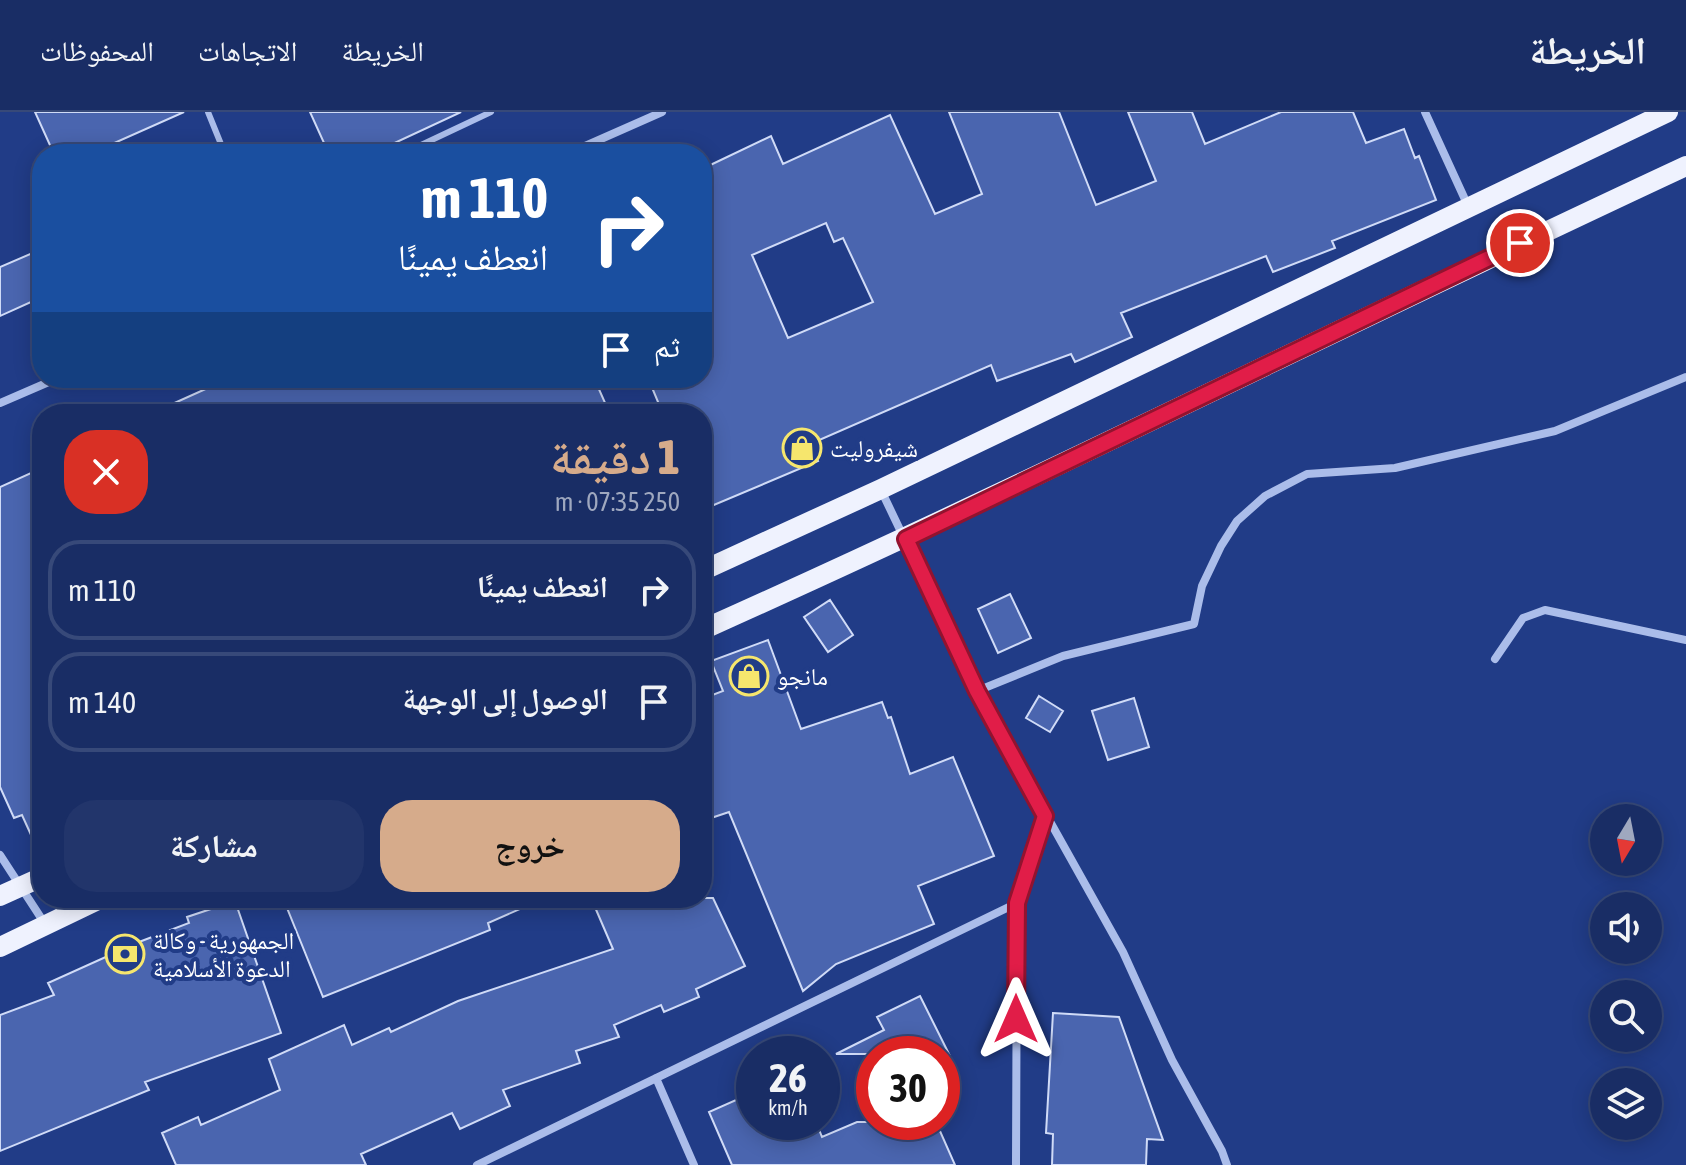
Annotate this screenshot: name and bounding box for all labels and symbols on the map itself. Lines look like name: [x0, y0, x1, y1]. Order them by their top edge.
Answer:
pin: [1486, 209, 1554, 277]
shop icon: شيفروليت: [781, 427, 823, 469]
place label: شيفروليت: [830, 435, 918, 462]
shop icon: مانجو: [728, 655, 770, 697]
place label: مانجو: [777, 663, 828, 690]
north arrow: [1590, 804, 1662, 876]
place label: الجمهورية - وكالة الدعوة الأسلامية: [153, 927, 294, 982]
bank icon: الجمهورية - وكالة الدعوة الأسلامية: [104, 933, 146, 975]
position arrow: [974, 977, 1058, 1061]
speed limit sign: 30: [856, 1036, 960, 1140]

